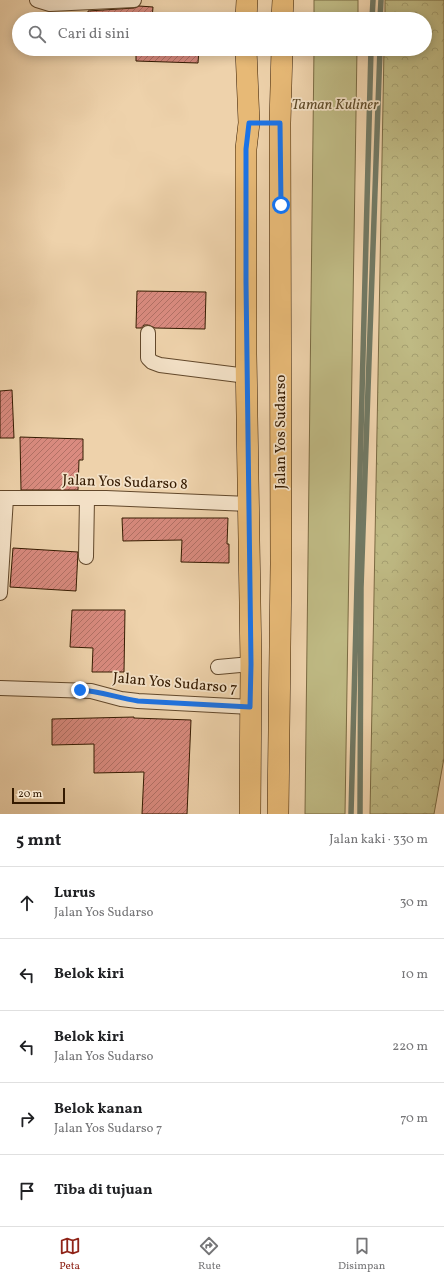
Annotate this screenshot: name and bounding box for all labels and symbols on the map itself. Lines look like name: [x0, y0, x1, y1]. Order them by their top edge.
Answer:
park label: Taman Kuliner: [291, 95, 379, 116]
route start: [272, 196, 290, 214]
street label: Jalan Yos Sudarso: [271, 375, 292, 489]
street label: Jalan Yos Sudarso 8: [62, 470, 188, 496]
street label: Jalan Yos Sudarso 7: [112, 668, 238, 700]
route end: [71, 681, 89, 699]
scale bar: [12, 786, 65, 805]

